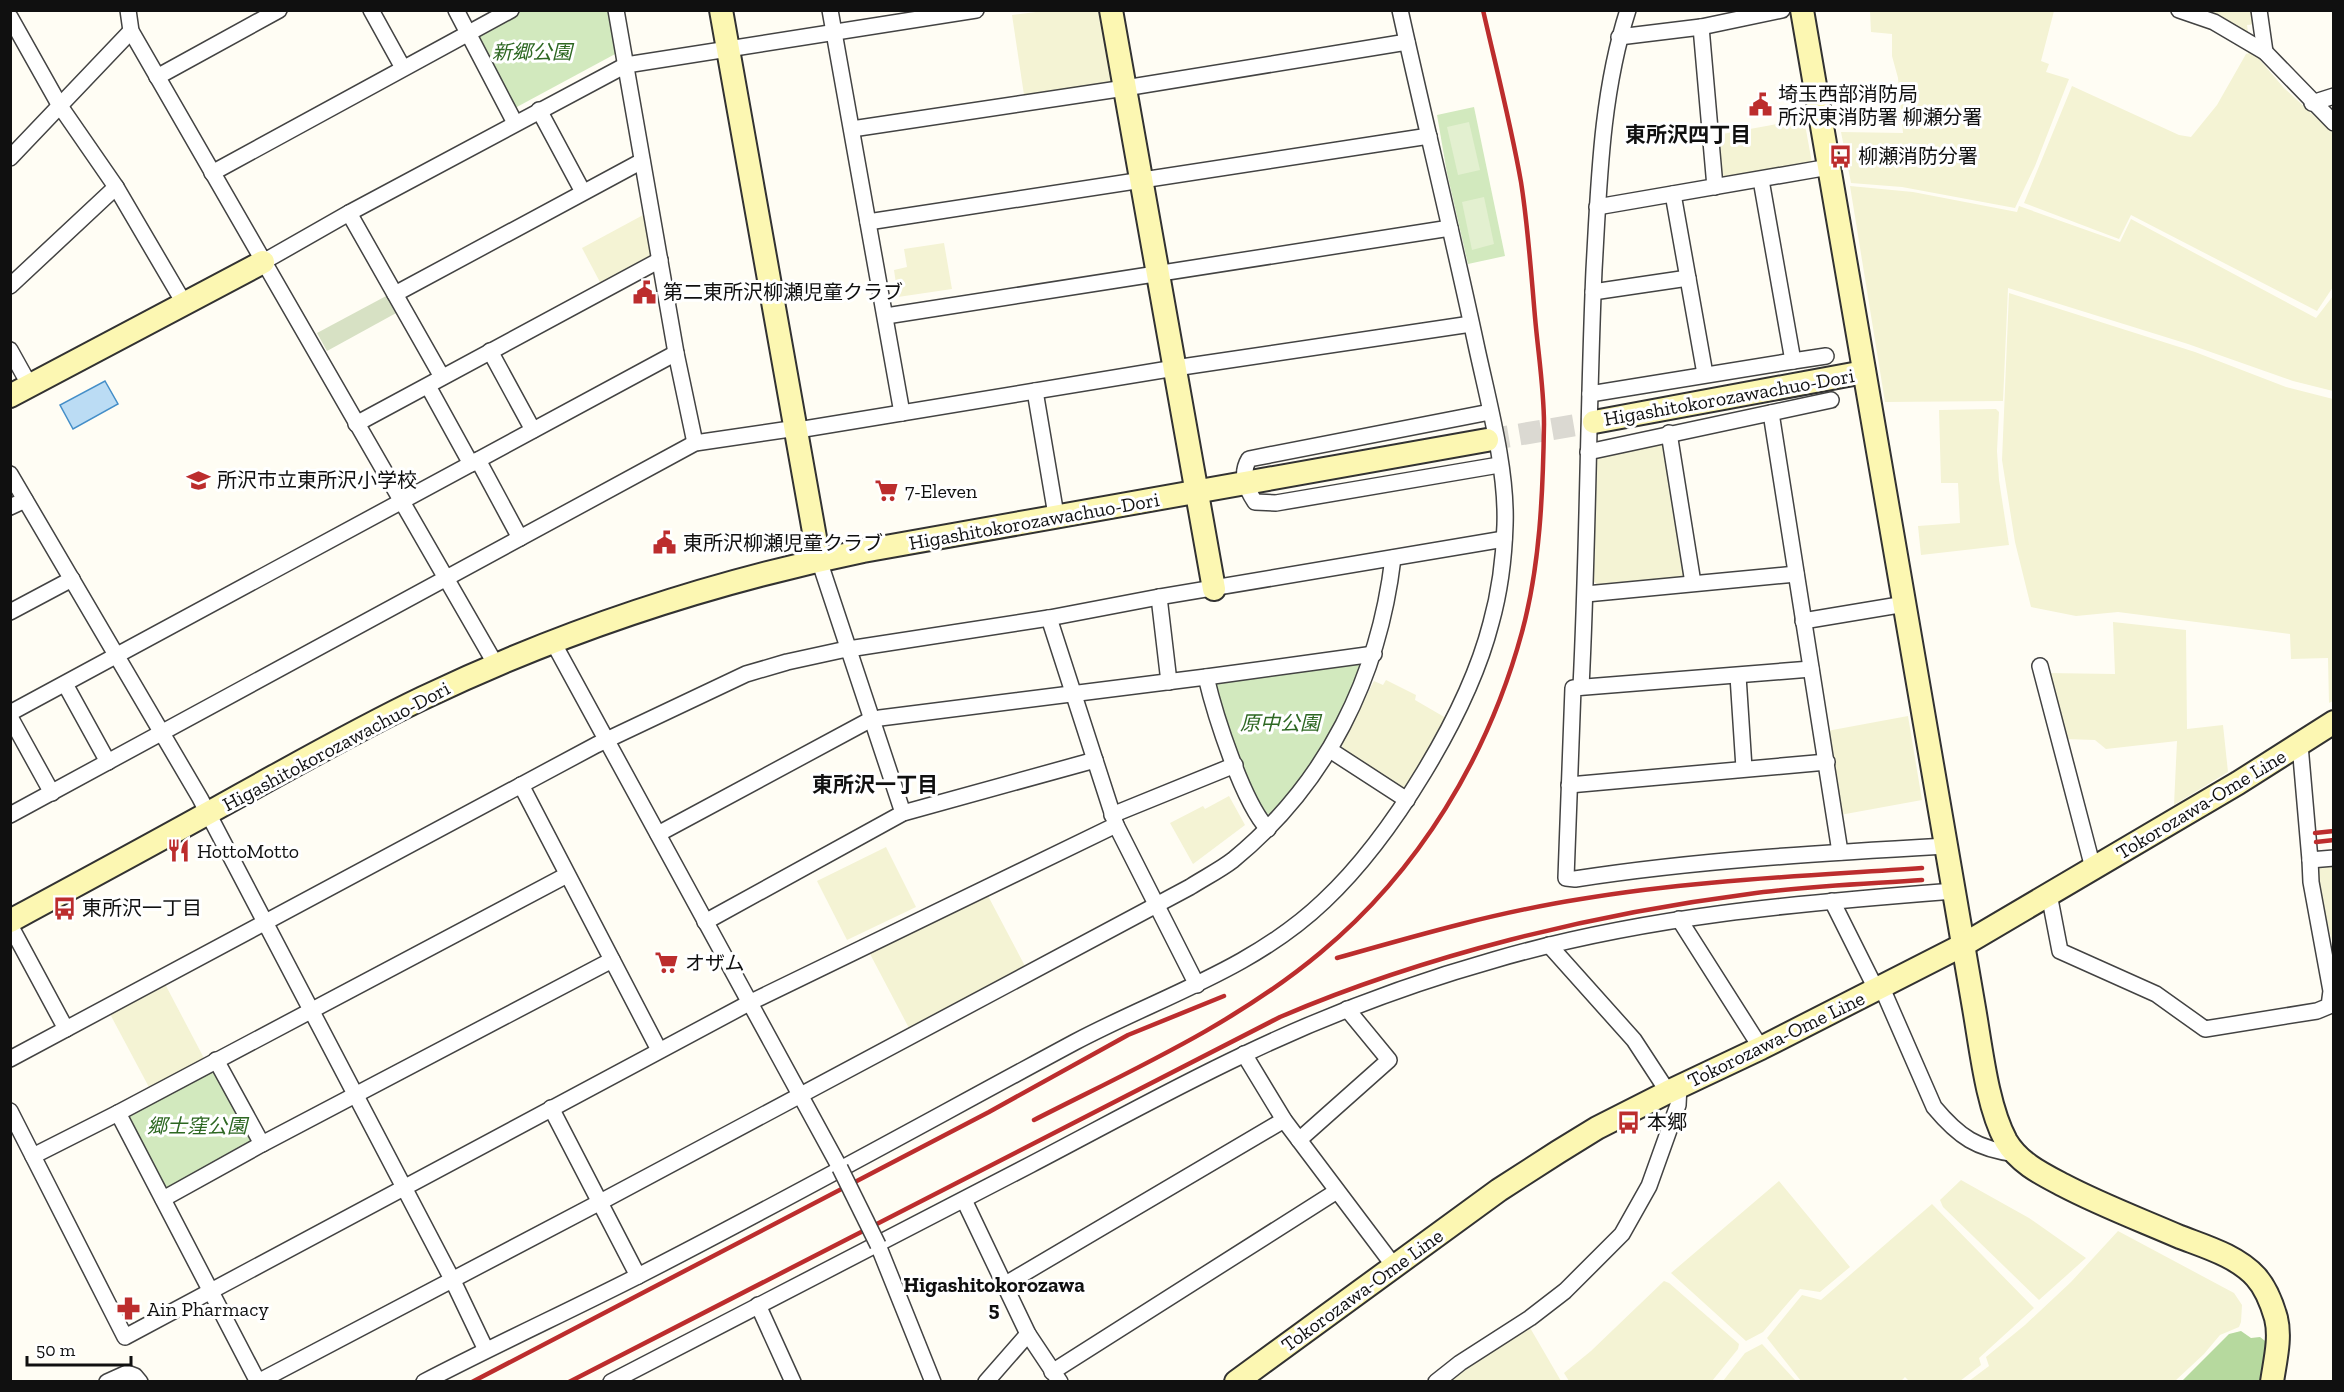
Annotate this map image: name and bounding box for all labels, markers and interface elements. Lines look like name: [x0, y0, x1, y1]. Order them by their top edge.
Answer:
park label: 新郷公園: [492, 40, 575, 64]
place label: 埼玉西部消防局 所沢東消防署 柳瀬分署: [1778, 82, 1983, 129]
public building icon: 埼玉西部消防局 所沢東消防署 柳瀬分署: [1747, 92, 1773, 118]
district label: 東所沢四丁目: [1625, 122, 1751, 147]
bus stop icon: 柳瀬消防分署: [1827, 143, 1853, 169]
place label: 柳瀬消防分署: [1858, 144, 1978, 168]
public building icon: 第二東所沢柳瀬児童クラブ: [632, 279, 658, 305]
place label: 第二東所沢柳瀬児童クラブ: [663, 280, 903, 304]
street label: Higashitokorozawachuo-Dori: [1602, 363, 1856, 431]
school or university icon: 所沢市立東所沢小学校: [186, 467, 212, 493]
place label: 所沢市立東所沢小学校: [217, 468, 417, 492]
supermarket icon: 7-Eleven: [874, 478, 900, 504]
place label: 7-Eleven: [905, 479, 978, 503]
street label: Higashitokorozawachuo-Dori: [907, 487, 1161, 555]
public building icon: 東所沢柳瀬児童クラブ: [652, 530, 678, 556]
place label: 東所沢柳瀬児童クラブ: [683, 531, 883, 555]
street label: Higashitokorozawachuo-Dori: [218, 676, 454, 816]
park label: 原中公園: [1240, 711, 1323, 735]
street label: Tokorozawa-Ome Line: [2112, 744, 2290, 864]
district label: 東所沢一丁目: [812, 772, 938, 797]
restaurant icon: HottoMotto: [166, 838, 192, 864]
place label: HottoMotto: [197, 839, 299, 863]
bus stop icon: 東所沢一丁目: [51, 895, 77, 921]
place label: 東所沢一丁目: [82, 896, 202, 920]
supermarket icon: オザム: [654, 950, 680, 976]
place label: オザム: [685, 951, 745, 975]
street label: Tokorozawa-Ome Line: [1684, 986, 1868, 1092]
bus stop icon: 本郷: [1616, 1109, 1642, 1135]
place label: 本郷: [1647, 1110, 1687, 1134]
park label: 郷士窪公園: [147, 1114, 250, 1138]
street label: Tokorozawa-Ome Line: [1277, 1223, 1447, 1357]
district label: Higashitokorozawa 5: [903, 1272, 1085, 1321]
pharmacy icon: Ain Pharmacy: [116, 1296, 142, 1322]
place label: Ain Pharmacy: [147, 1297, 269, 1321]
scale bar: [27, 1329, 130, 1367]
text: 50 m: [36, 1339, 76, 1361]

